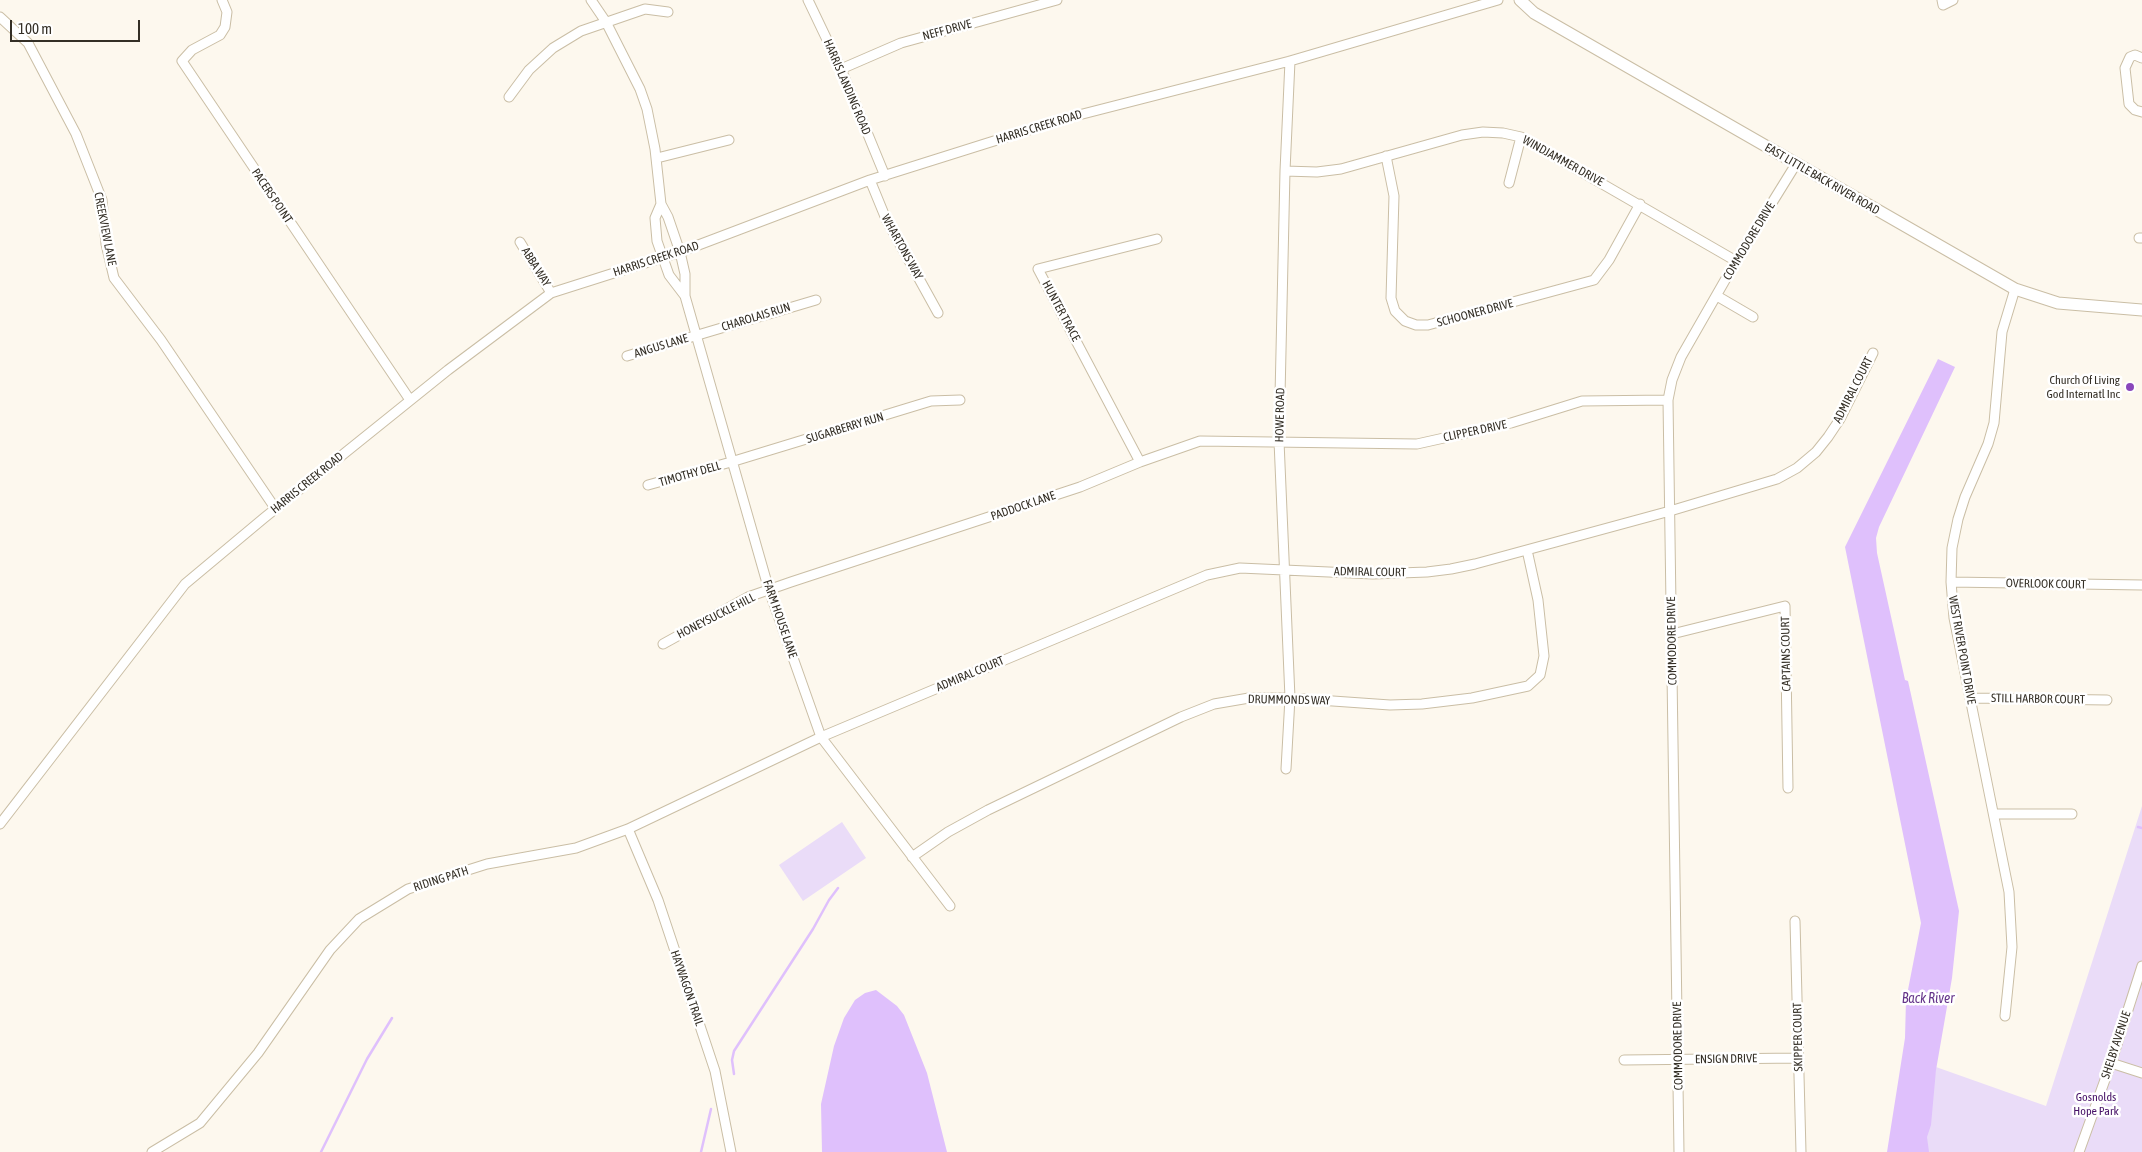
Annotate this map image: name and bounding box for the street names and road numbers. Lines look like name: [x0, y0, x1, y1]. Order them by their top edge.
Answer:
street label: NEFF DRIVE: [921, 17, 973, 43]
street label: HARRIS LANDING ROAD: [820, 37, 874, 137]
street label: HARRIS CREEK ROAD: [994, 107, 1084, 147]
street label: WINDJAMMER DRIVE: [1520, 133, 1606, 189]
street label: EAST LITTLE BACK RIVER ROAD: [1762, 140, 1882, 218]
street label: PACERS POINT: [248, 166, 296, 226]
street label: CREEKVIEW LANE: [91, 191, 119, 267]
street label: COMMODORE DRIVE: [1720, 199, 1778, 283]
street label: WHARTONS WAY: [878, 212, 926, 282]
street label: HARRIS CREEK ROAD: [611, 238, 701, 280]
street label: ABBA WAY: [518, 245, 554, 289]
street label: HUNTER TRACE: [1039, 278, 1083, 344]
street label: SCHOONER DRIVE: [1435, 296, 1515, 330]
street label: CHAROLAIS RUN: [720, 300, 792, 334]
street label: ANGUS LANE: [632, 331, 690, 361]
street label: ADMIRAL COURT: [1830, 354, 1876, 426]
street label: HOWE ROAD: [1272, 387, 1288, 443]
street label: SUGARBERRY RUN: [805, 409, 885, 447]
street label: CLIPPER DRIVE: [1442, 417, 1508, 445]
street label: HARRIS CREEK ROAD: [268, 449, 346, 517]
street label: TIMOTHY DELL: [658, 458, 722, 490]
street label: PADDOCK LANE: [989, 488, 1057, 524]
street label: ADMIRAL COURT: [1334, 564, 1406, 580]
street label: OVERLOOK COURT: [2006, 576, 2086, 592]
street label: FARM HOUSE LANE: [760, 578, 800, 660]
street label: HONEYSUCKLE HILL: [675, 590, 757, 642]
street label: WEST RIVER POINT DRIVE: [1945, 595, 1979, 705]
street label: COMMODORE DRIVE: [1664, 597, 1680, 685]
street label: CAPTAINS COURT: [1778, 616, 1794, 692]
street label: ADMIRAL COURT: [934, 653, 1006, 695]
street label: STILL HARBOR COURT: [1991, 691, 2085, 707]
street label: DRUMMONDS WAY: [1248, 692, 1330, 708]
street label: RIDING PATH: [412, 863, 470, 895]
street label: HAYWAGON TRAIL: [667, 948, 707, 1028]
street label: COMMODORE DRIVE: [1670, 1002, 1686, 1090]
street label: SKIPPER COURT: [1790, 1002, 1806, 1072]
street label: SHELBY AVENUE: [2098, 1009, 2134, 1081]
street label: ENSIGN DRIVE: [1695, 1051, 1757, 1067]

